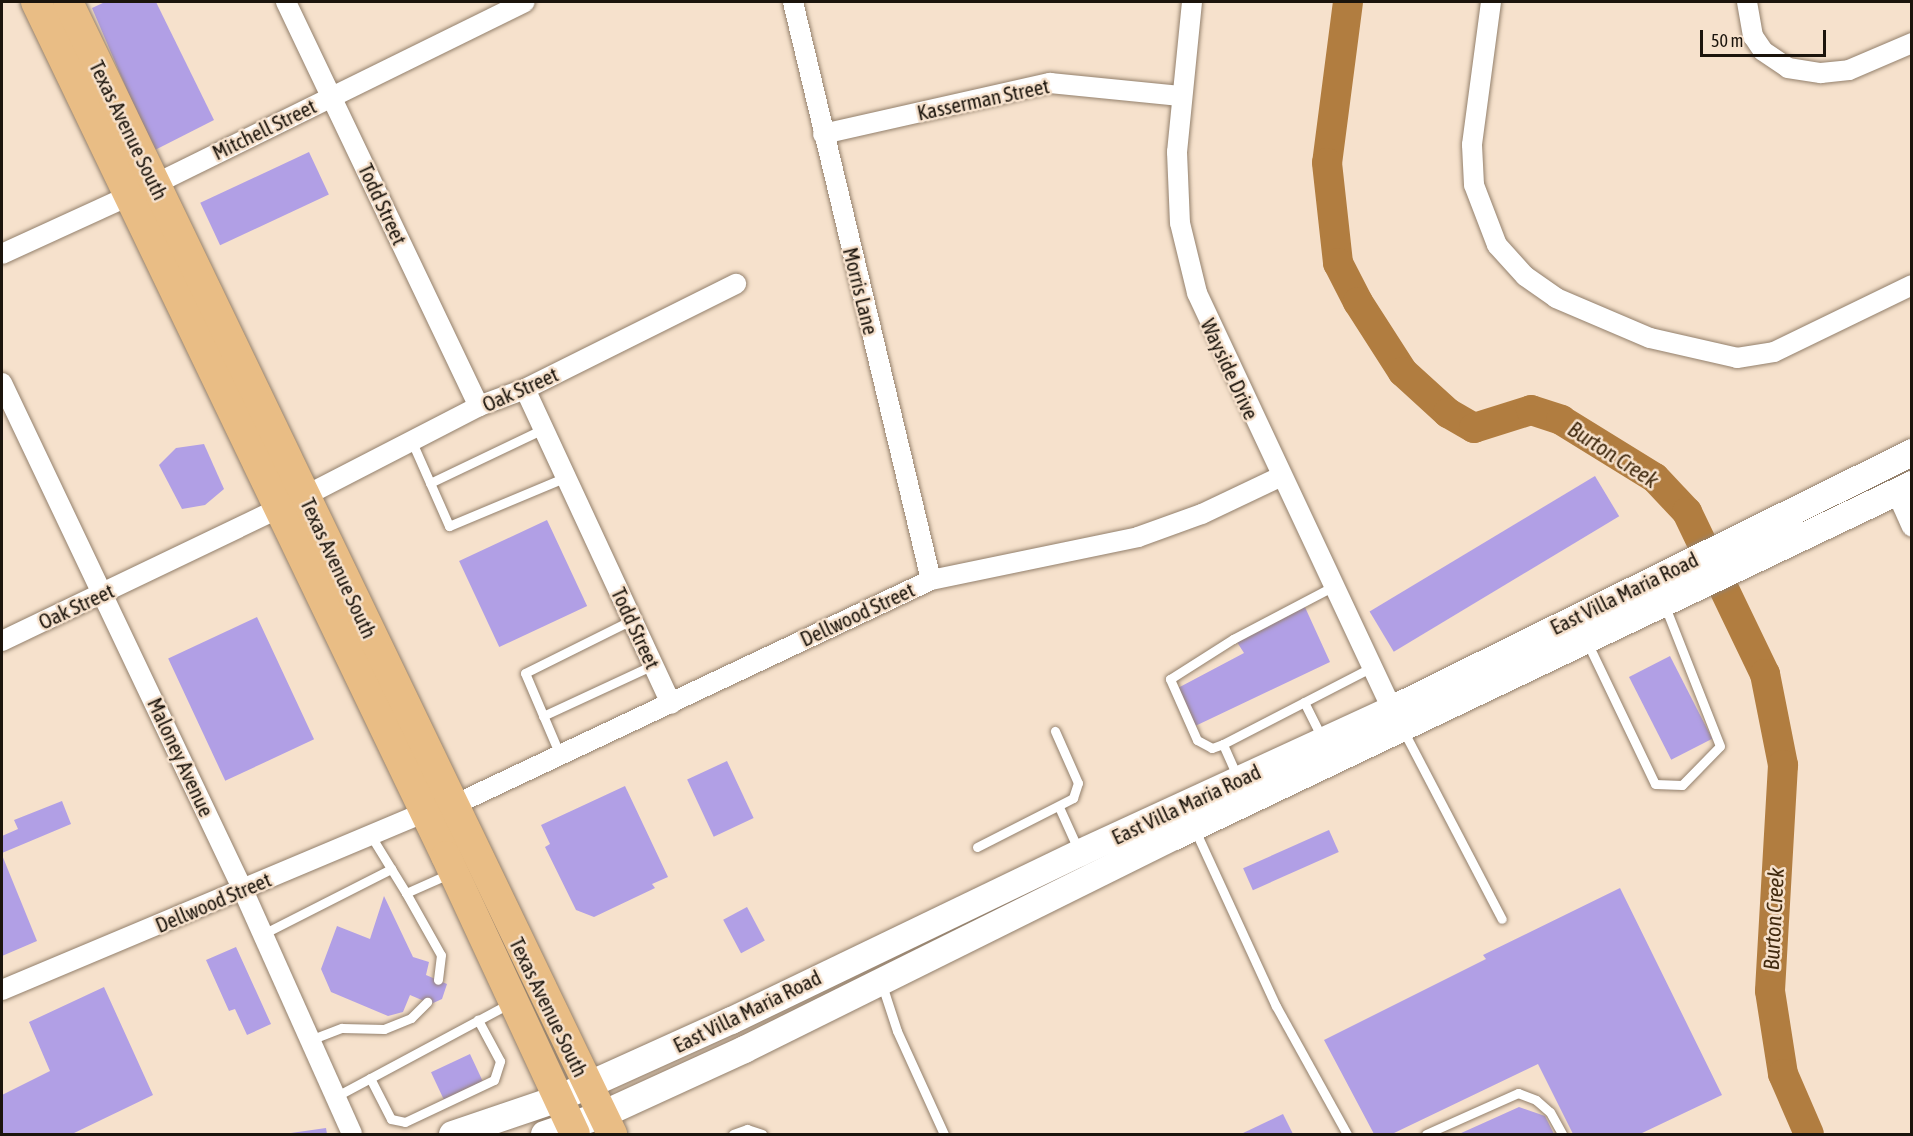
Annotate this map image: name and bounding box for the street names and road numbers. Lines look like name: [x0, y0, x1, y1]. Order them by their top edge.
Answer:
street label: Texas Avenue South: [84, 56, 174, 204]
street label: Kasserman Street: [915, 73, 1051, 125]
street label: Mitchell Street: [208, 93, 320, 165]
street label: Todd Street: [353, 159, 413, 249]
street label: Morris Lane: [838, 245, 884, 337]
street label: Wayside Drive: [1196, 315, 1264, 423]
street label: Oak Street: [478, 361, 562, 417]
street label: Texas Avenue South: [295, 494, 383, 642]
street label: East Villa Maria Road: [1546, 546, 1702, 640]
street label: Dellwood Street: [796, 577, 918, 651]
street label: Oak Street: [34, 578, 118, 634]
street label: Todd Street: [606, 583, 666, 673]
street label: Maloney Avenue: [142, 694, 220, 820]
street label: East Villa Maria Road: [1107, 758, 1265, 850]
street label: Dellwood Street: [151, 866, 275, 938]
street label: Texas Avenue South: [504, 933, 594, 1081]
street label: East Villa Maria Road: [669, 964, 825, 1058]

